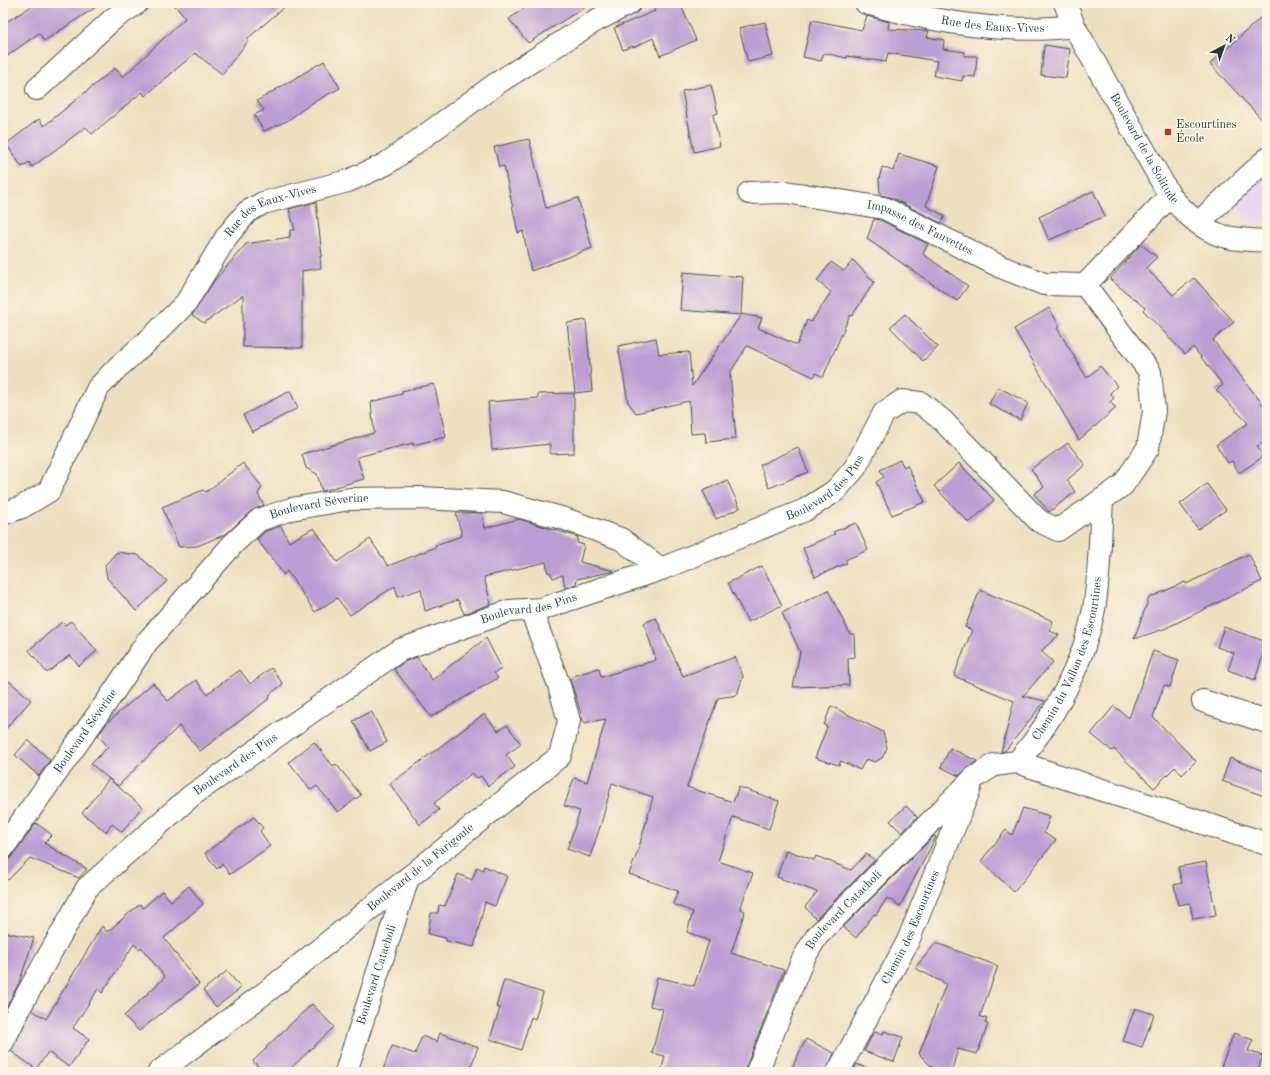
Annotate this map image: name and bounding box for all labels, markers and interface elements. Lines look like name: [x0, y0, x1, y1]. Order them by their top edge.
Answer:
street label: Rue des Eaux-Vives: [940, 15, 1045, 35]
north arrow: [1204, 26, 1244, 66]
text: N: [1223, 33, 1237, 47]
street label: Boulevard de la Solitude: [1107, 91, 1181, 207]
place label: Escourtines École: [1176, 119, 1237, 145]
marker: Escourtines École: [1163, 127, 1173, 137]
street label: Rue des Eaux-Vives: [223, 183, 318, 240]
street label: Impasse des Fauvettes: [866, 199, 975, 258]
street label: Boulevard des Pins: [784, 453, 867, 523]
street label: Boulevard Séverine: [268, 493, 369, 522]
street label: Chemin du Vallon des Escourtines: [1030, 576, 1104, 743]
street label: Boulevard des Pins: [479, 591, 579, 627]
street label: Boulevard Séverine: [52, 687, 120, 776]
street label: Boulevard des Pins: [192, 731, 280, 798]
street label: Boulevard de la Farigoule: [365, 821, 477, 914]
street label: Boulevard Catacholi: [804, 868, 884, 952]
street label: Chemin des Escourtines: [880, 869, 942, 987]
street label: Boulevard Catacholi: [355, 923, 399, 1026]

